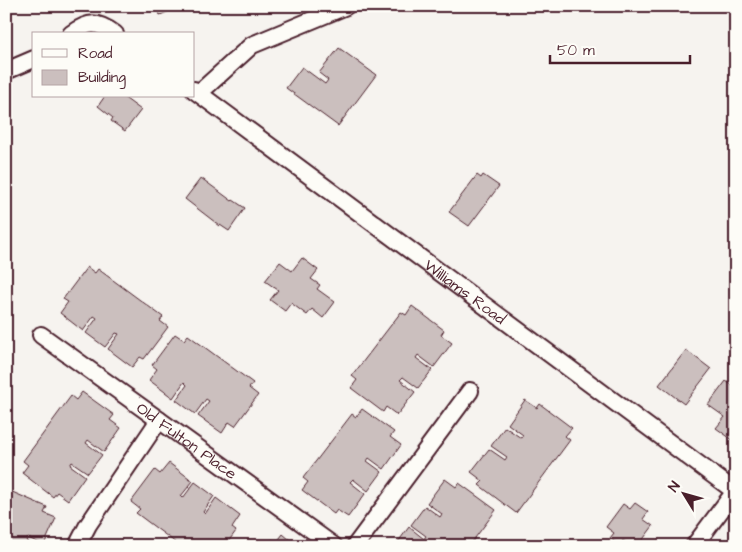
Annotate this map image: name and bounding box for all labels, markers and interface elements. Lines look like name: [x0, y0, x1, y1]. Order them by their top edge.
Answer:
legend: [32, 32, 195, 98]
scale bar: [550, 32, 690, 64]
text: 50 m: [557, 40, 595, 61]
text: Road: [78, 43, 113, 64]
text: Building: [78, 67, 126, 89]
street label: Williams Road: [419, 255, 510, 330]
street label: Old Fulton Place: [132, 397, 242, 485]
north arrow: [660, 470, 710, 520]
text: N: [664, 477, 685, 496]

